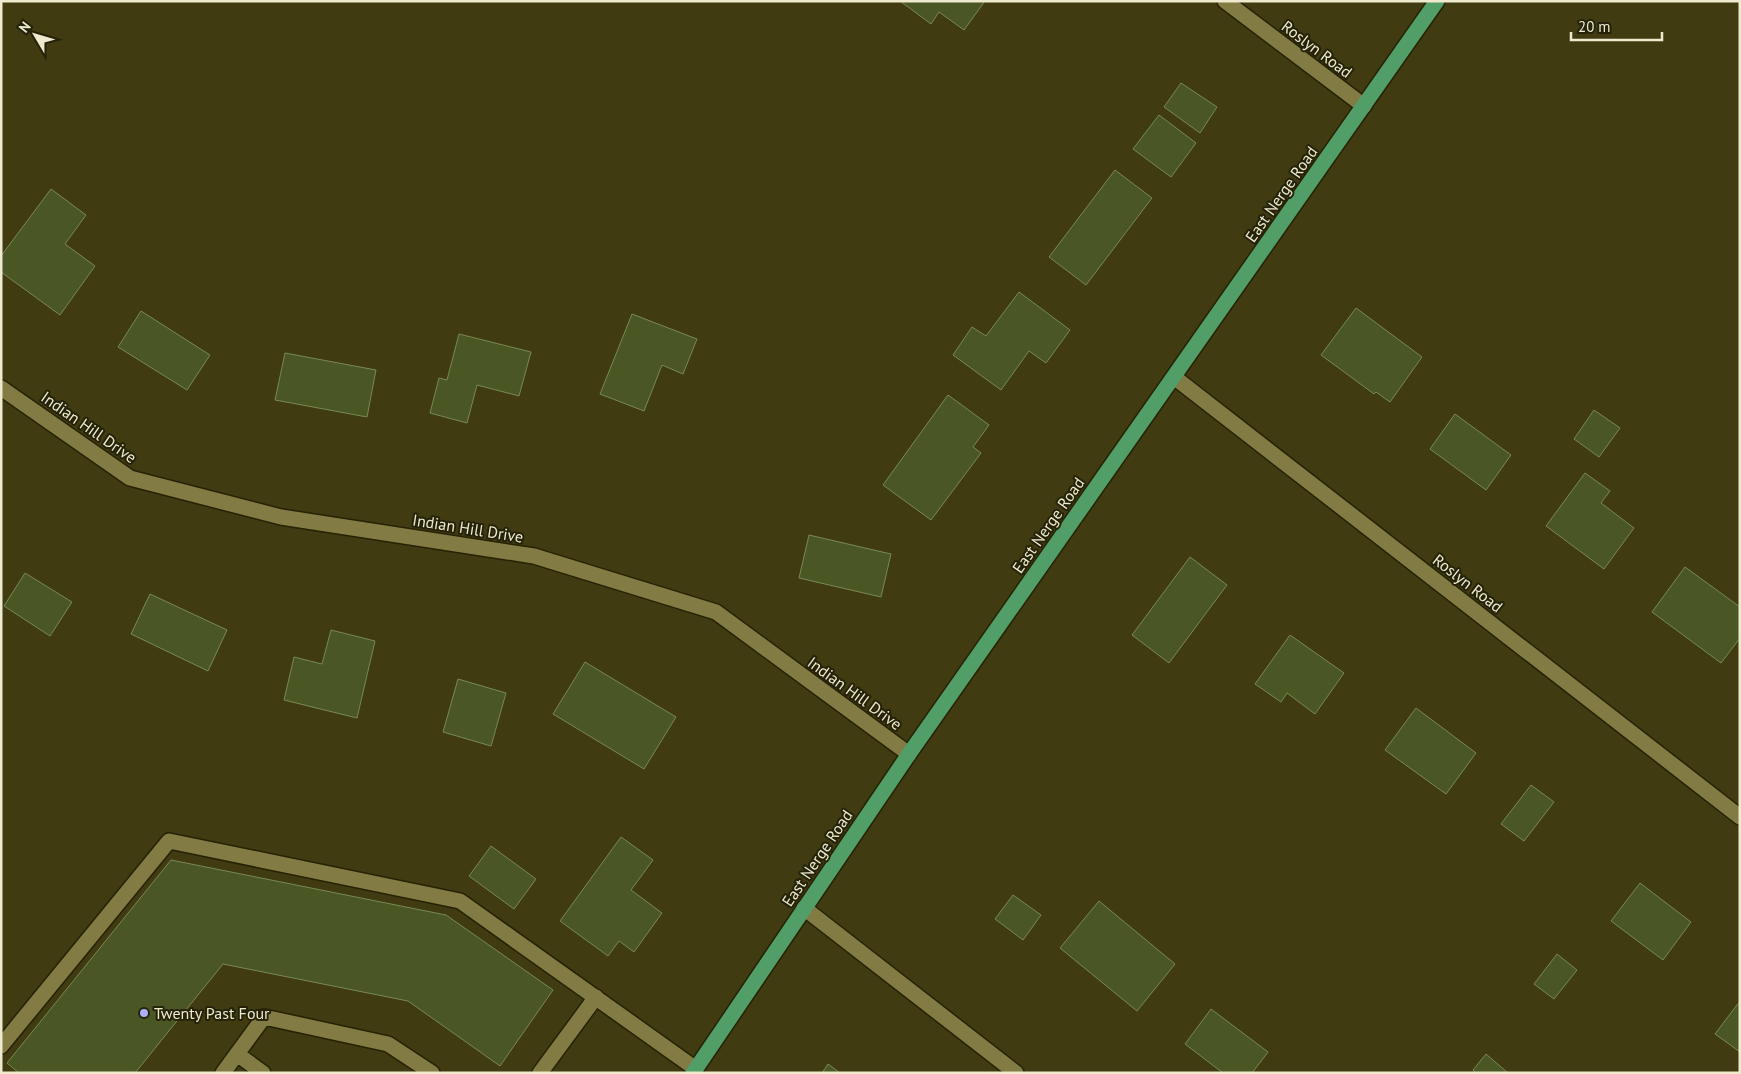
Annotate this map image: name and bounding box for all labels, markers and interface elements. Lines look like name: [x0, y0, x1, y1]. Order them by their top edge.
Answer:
north arrow: [10, 10, 60, 60]
scale bar: [1571, 10, 1662, 42]
street label: Roslyn Road: [1278, 16, 1356, 82]
text: 20 m: [1578, 17, 1611, 36]
text: N: [15, 18, 35, 36]
street label: East Nerge Road: [1241, 142, 1321, 246]
street label: Indian Hill Drive: [37, 387, 141, 467]
street label: East Nerge Road: [1008, 473, 1088, 577]
street label: Indian Hill Drive: [411, 509, 525, 547]
street label: Roslyn Road: [1429, 550, 1507, 616]
street label: Indian Hill Drive: [804, 652, 906, 734]
street label: East Nerge Road: [777, 806, 857, 910]
place label: Twenty Past Four: [154, 1003, 270, 1023]
marker: Twenty Past Four: [138, 1007, 150, 1019]

